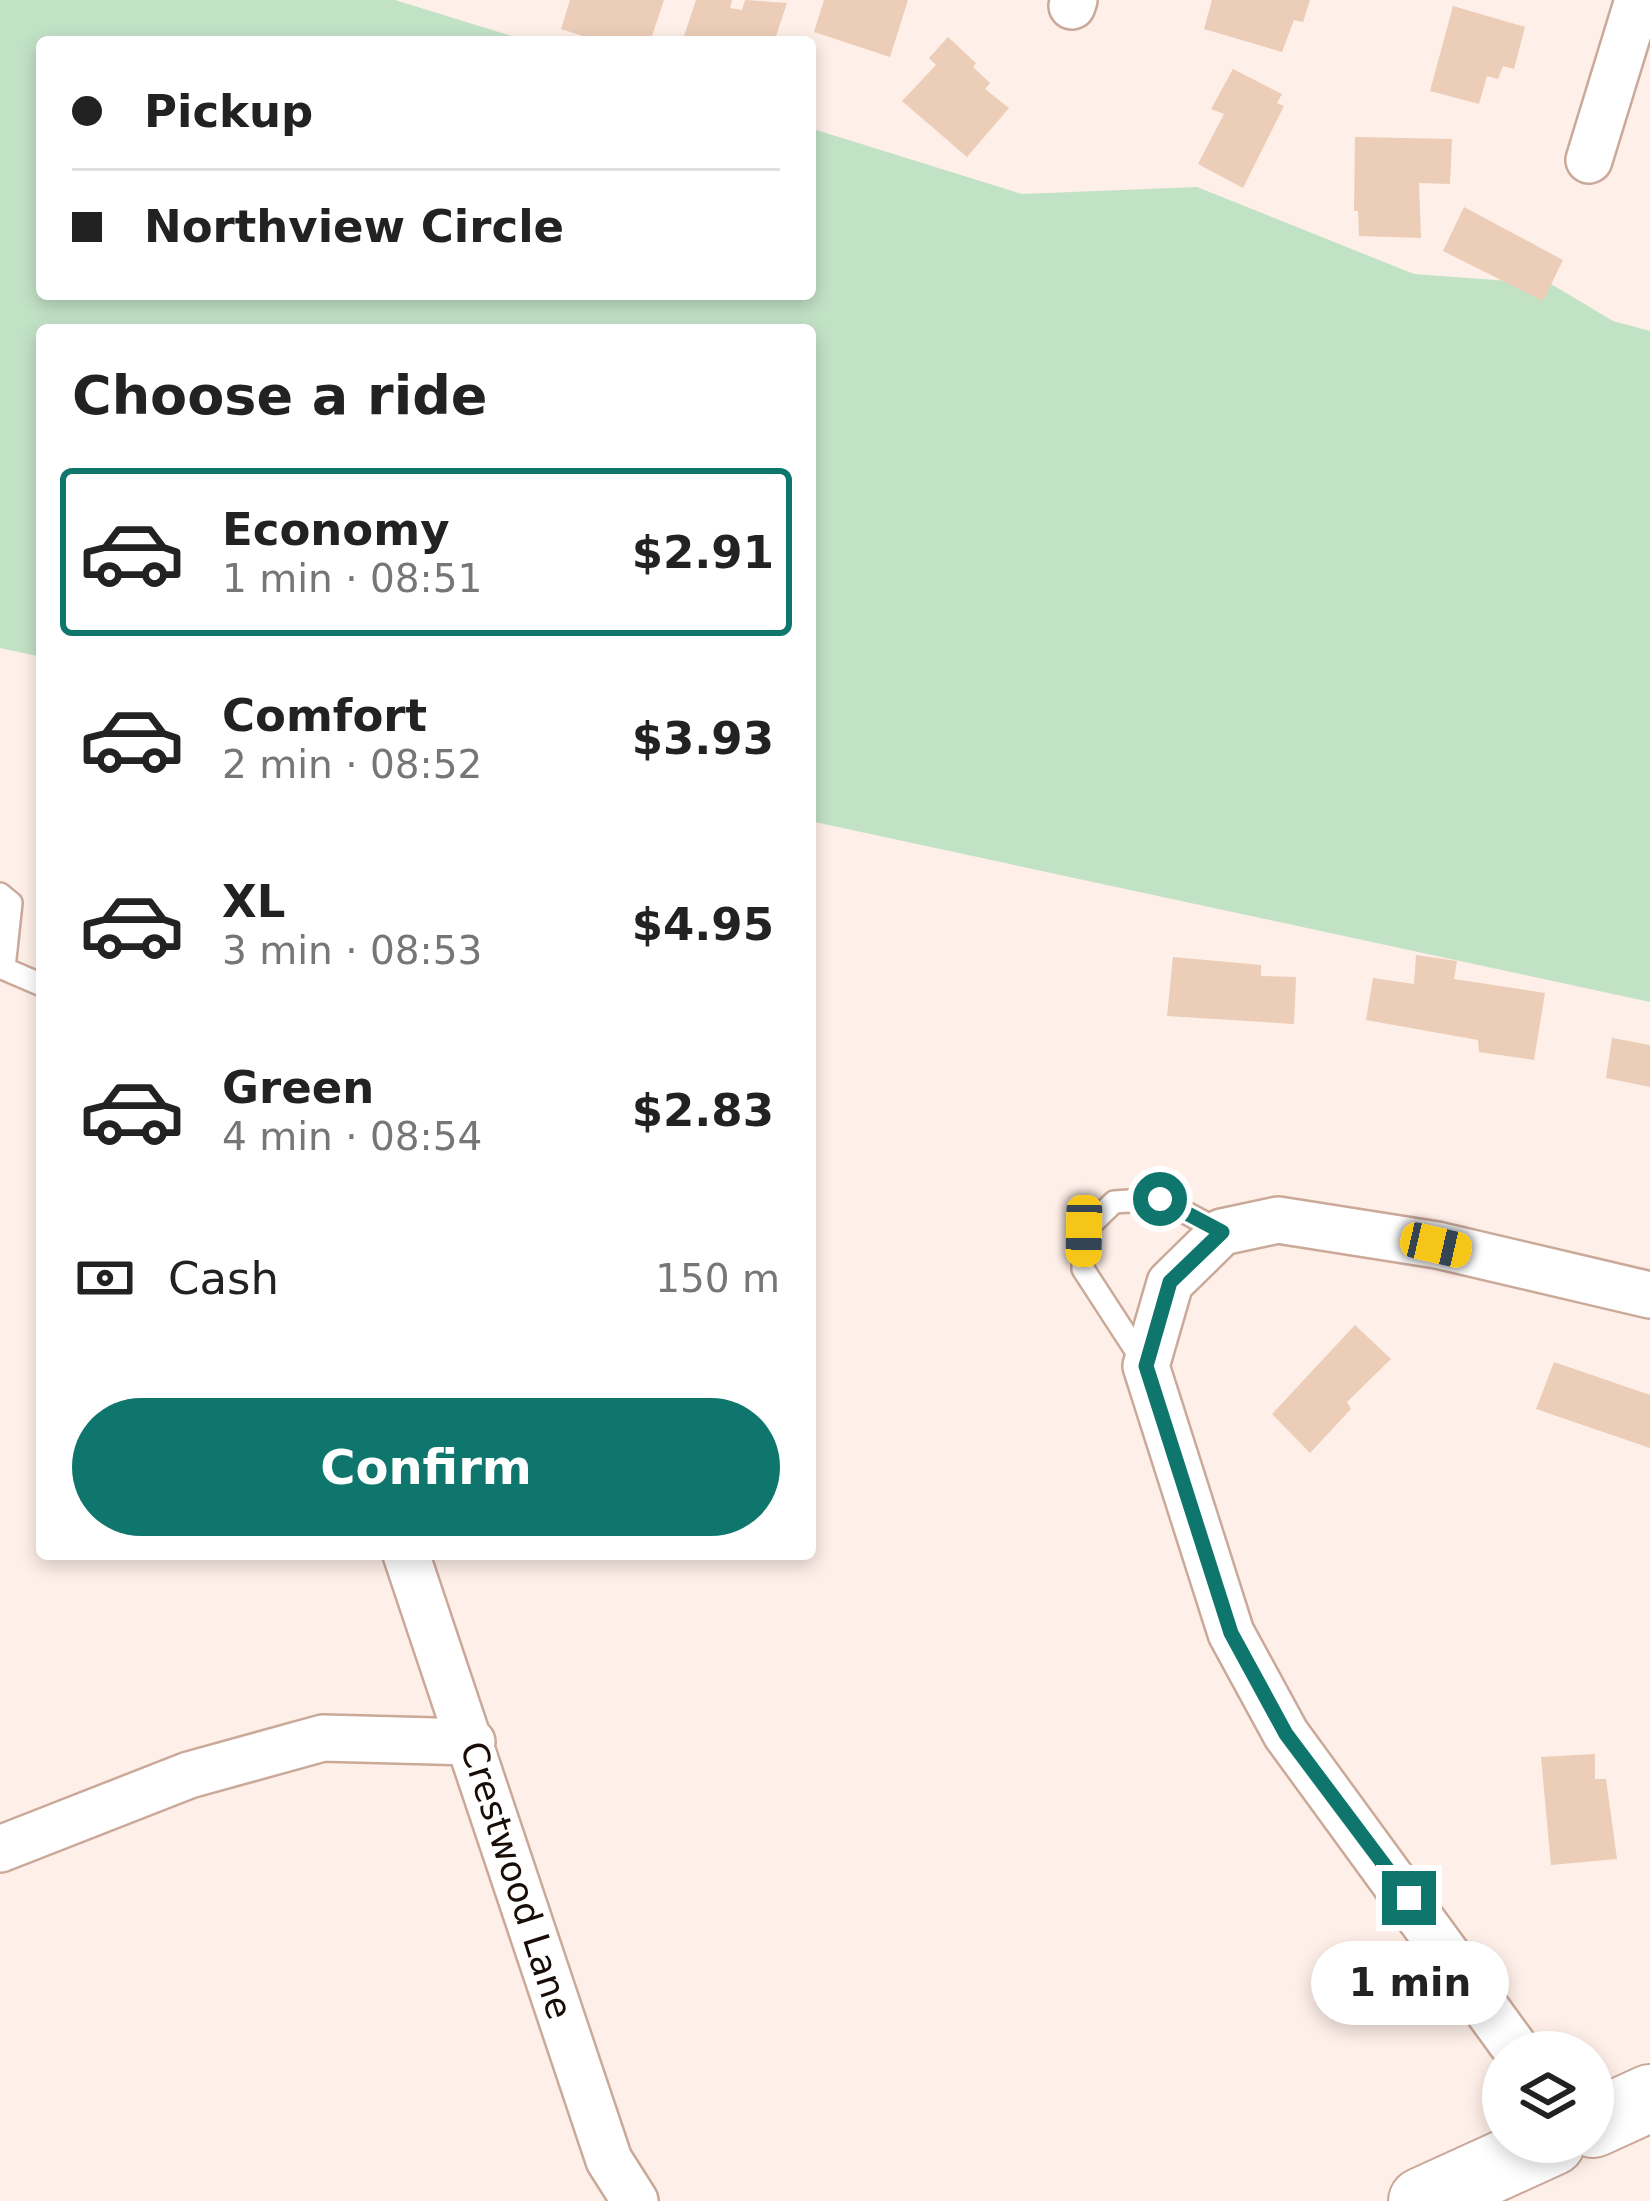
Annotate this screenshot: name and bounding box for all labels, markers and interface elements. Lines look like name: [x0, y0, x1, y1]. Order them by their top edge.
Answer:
text: Pickup: [144, 85, 313, 138]
text: Northview Circle: [144, 200, 564, 253]
text: Choose a ride: [72, 364, 488, 427]
icon: car: [78, 498, 186, 606]
text: Economy: [222, 503, 450, 556]
text: $2.91: [632, 526, 774, 579]
text: 1 min · 08:51: [222, 556, 482, 601]
icon: car: [78, 684, 186, 792]
text: Comfort: [222, 689, 427, 742]
text: $3.93: [632, 712, 774, 765]
text: 2 min · 08:52: [222, 742, 482, 787]
icon: car: [78, 870, 186, 978]
text: XL: [222, 875, 285, 928]
text: $4.95: [632, 898, 774, 951]
text: 3 min · 08:53: [222, 928, 482, 973]
icon: car: [78, 1056, 186, 1164]
text: Green: [222, 1061, 374, 1114]
text: $2.83: [632, 1084, 774, 1137]
text: 4 min · 08:54: [222, 1114, 482, 1159]
route start: [1133, 1172, 1187, 1226]
car: [1065, 1195, 1103, 1267]
car: [1397, 1219, 1475, 1271]
icon: cash: [72, 1245, 138, 1311]
text: Cash: [168, 1252, 279, 1305]
text: 150 m: [655, 1256, 780, 1301]
button: Confirm: [72, 1398, 780, 1536]
street label: Crestwood Lane: [452, 1736, 581, 2024]
route end: [1382, 1871, 1436, 1925]
callout: 1 min: [1310, 1940, 1508, 2024]
text: 1 min: [1349, 1960, 1471, 2005]
map controls: [1482, 2031, 1614, 2163]
button: layers: [1482, 2031, 1614, 2163]

